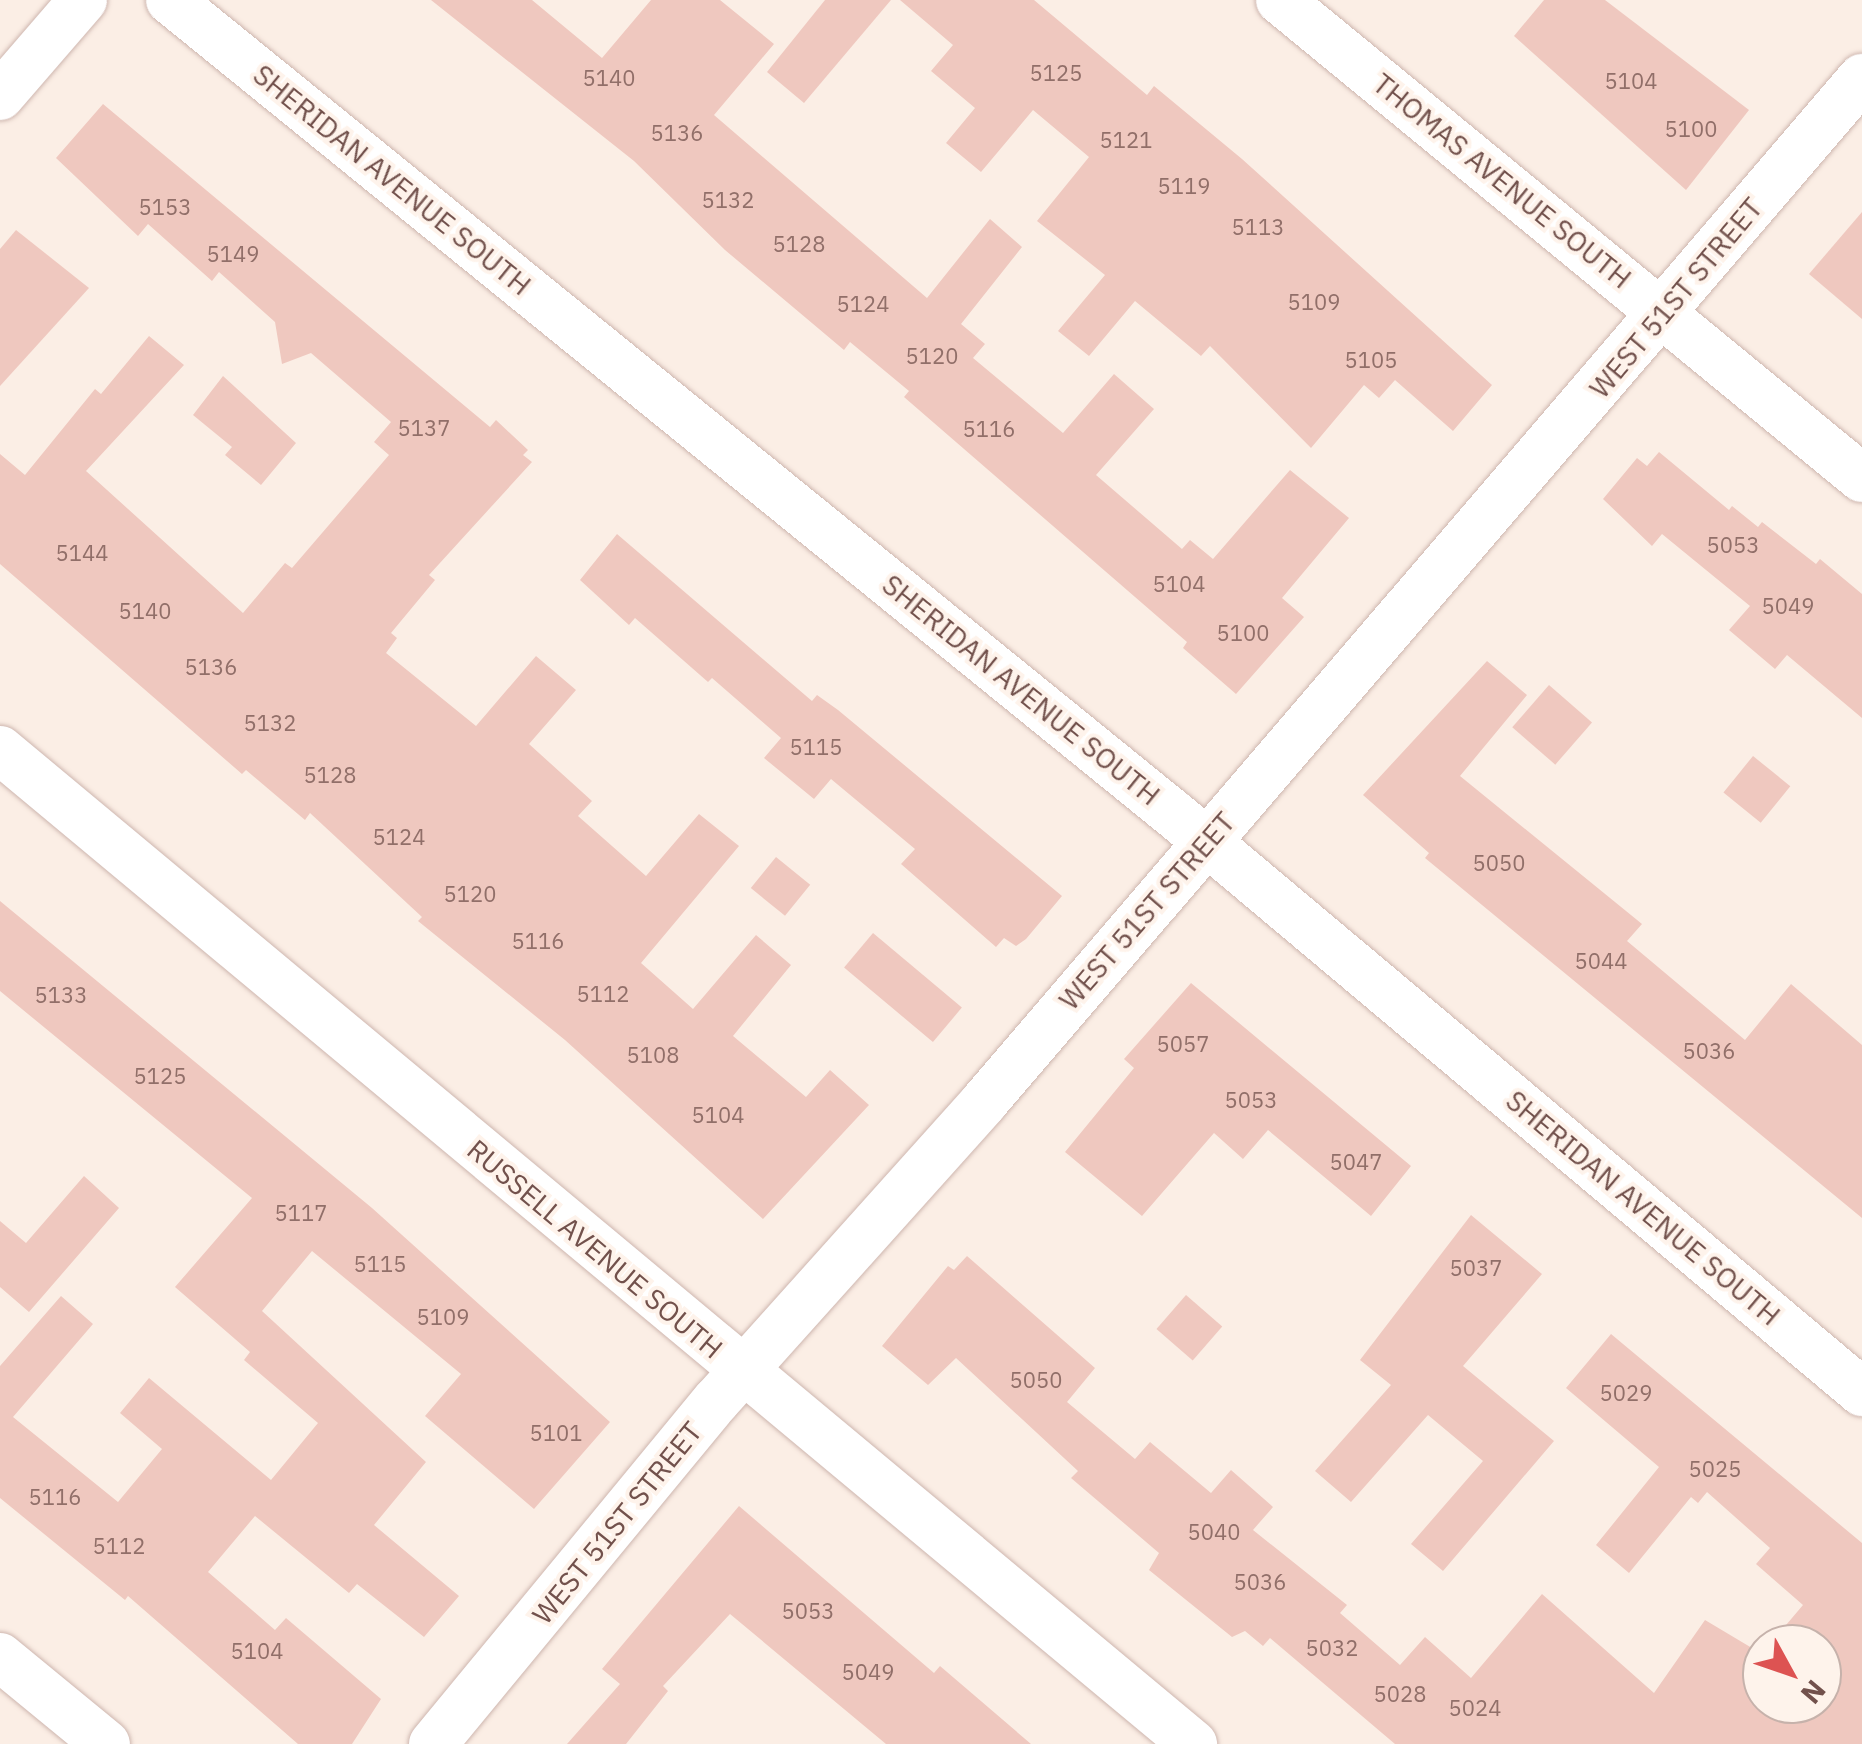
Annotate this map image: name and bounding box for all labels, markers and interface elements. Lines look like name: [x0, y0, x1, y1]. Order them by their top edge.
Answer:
street label: SHERIDAN AVENUE SOUTH: [247, 58, 537, 302]
house number: 5125: [1030, 60, 1082, 86]
house number: 5140: [583, 65, 635, 91]
street label: THOMAS AVENUE SOUTH: [1366, 67, 1638, 295]
house number: 5104: [1605, 68, 1657, 94]
house number: 5100: [1665, 116, 1717, 142]
house number: 5136: [651, 120, 703, 146]
house number: 5121: [1100, 127, 1152, 153]
house number: 5119: [1158, 173, 1210, 199]
house number: 5132: [702, 187, 754, 213]
street label: WEST 51ST STREET: [1583, 191, 1769, 405]
house number: 5153: [139, 194, 191, 220]
house number: 5113: [1232, 214, 1284, 240]
house number: 5128: [773, 231, 825, 257]
house number: 5149: [207, 241, 259, 267]
house number: 5109: [1288, 289, 1340, 315]
house number: 5124: [837, 291, 889, 317]
house number: 5120: [906, 343, 958, 369]
house number: 5105: [1345, 347, 1397, 373]
house number: 5137: [398, 415, 450, 441]
house number: 5116: [963, 416, 1015, 442]
house number: 5053: [1707, 532, 1759, 558]
house number: 5144: [56, 540, 108, 566]
street label: SHERIDAN AVENUE SOUTH: [876, 568, 1166, 812]
house number: 5104: [1153, 571, 1205, 597]
house number: 5049: [1762, 593, 1814, 619]
house number: 5140: [119, 598, 171, 624]
house number: 5100: [1217, 620, 1269, 646]
house number: 5136: [185, 654, 237, 680]
house number: 5132: [244, 710, 296, 736]
house number: 5115: [790, 734, 842, 760]
house number: 5128: [304, 762, 356, 788]
street label: WEST 51ST STREET: [1052, 805, 1242, 1017]
house number: 5124: [373, 824, 425, 850]
house number: 5050: [1473, 850, 1525, 876]
house number: 5120: [444, 881, 496, 907]
house number: 5116: [512, 928, 564, 954]
house number: 5044: [1575, 948, 1627, 974]
house number: 5112: [577, 981, 629, 1007]
house number: 5133: [35, 982, 87, 1008]
house number: 5057: [1157, 1031, 1209, 1057]
house number: 5036: [1683, 1038, 1735, 1064]
house number: 5108: [627, 1042, 679, 1068]
house number: 5125: [134, 1063, 186, 1089]
street label: SHERIDAN AVENUE SOUTH: [1499, 1084, 1787, 1332]
house number: 5053: [1225, 1087, 1277, 1113]
house number: 5104: [692, 1102, 744, 1128]
street label: RUSSELL AVENUE SOUTH: [461, 1132, 729, 1366]
house number: 5047: [1330, 1149, 1382, 1175]
house number: 5117: [275, 1200, 327, 1226]
house number: 5115: [354, 1251, 406, 1277]
house number: 5037: [1450, 1255, 1502, 1281]
house number: 5109: [417, 1304, 469, 1330]
house number: 5050: [1010, 1367, 1062, 1393]
house number: 5029: [1600, 1380, 1652, 1406]
street label: WEST 51ST STREET: [525, 1415, 709, 1631]
house number: 5101: [530, 1420, 582, 1446]
house number: 5025: [1689, 1456, 1741, 1482]
house number: 5116: [29, 1484, 81, 1510]
house number: 5040: [1188, 1519, 1240, 1545]
house number: 5112: [93, 1533, 145, 1559]
house number: 5036: [1234, 1569, 1286, 1595]
house number: 5053: [782, 1598, 834, 1624]
north arrow: [1742, 1624, 1842, 1724]
house number: 5032: [1306, 1635, 1358, 1661]
house number: 5104: [231, 1638, 283, 1664]
house number: 5049: [842, 1659, 894, 1685]
text: N: [1793, 1673, 1835, 1712]
house number: 5028: [1374, 1681, 1426, 1707]
house number: 5024: [1449, 1695, 1501, 1721]

